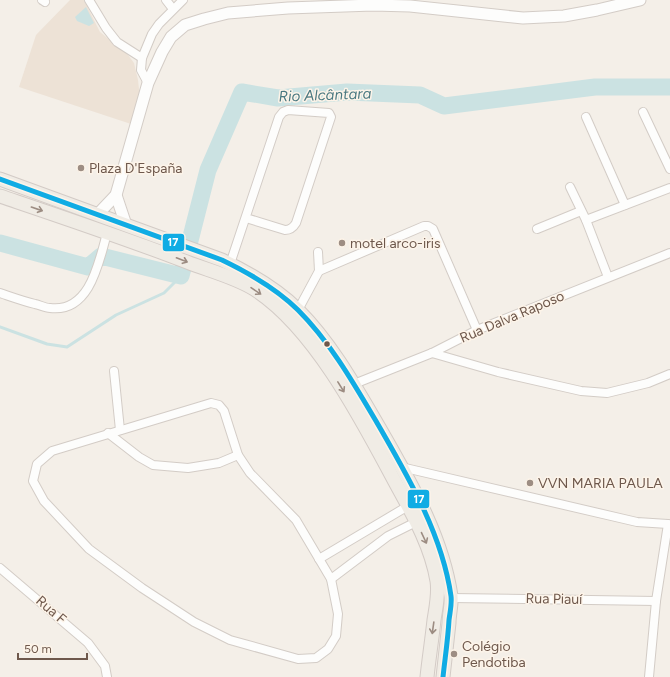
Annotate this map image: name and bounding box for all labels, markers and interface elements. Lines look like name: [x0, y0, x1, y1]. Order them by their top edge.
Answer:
water label: Rio Alcântara: [278, 84, 372, 106]
place label: Plaza D'España: [89, 160, 182, 177]
marker: Plaza D'España: [76, 163, 86, 173]
one-way arrow: [31, 205, 43, 213]
line badge: 17: [162, 233, 185, 252]
place label: motel arco-iris: [350, 235, 441, 252]
text: 17: [168, 236, 178, 249]
marker: motel arco-iris: [337, 238, 347, 248]
one-way arrow: [176, 256, 188, 264]
one-way arrow: [250, 287, 261, 295]
street label: Rua Dalva Raposo: [457, 287, 567, 347]
unlabelled marker: [322, 339, 332, 349]
one-way arrow: [338, 381, 346, 393]
place label: VVN MARIA PAULA: [538, 475, 663, 492]
marker: VVN MARIA PAULA: [525, 478, 535, 488]
line badge: 17: [407, 489, 430, 509]
text: 17: [414, 493, 424, 506]
one-way arrow: [421, 532, 428, 544]
street label: Rua Piauí: [525, 590, 583, 608]
street label: Rua F: [32, 592, 70, 628]
one-way arrow: [429, 621, 437, 634]
scale bar: [18, 635, 87, 661]
place label: Colégio Pendotiba: [462, 638, 526, 671]
text: 50 m: [24, 642, 52, 656]
marker: Colégio Pendotiba: [449, 649, 459, 659]

